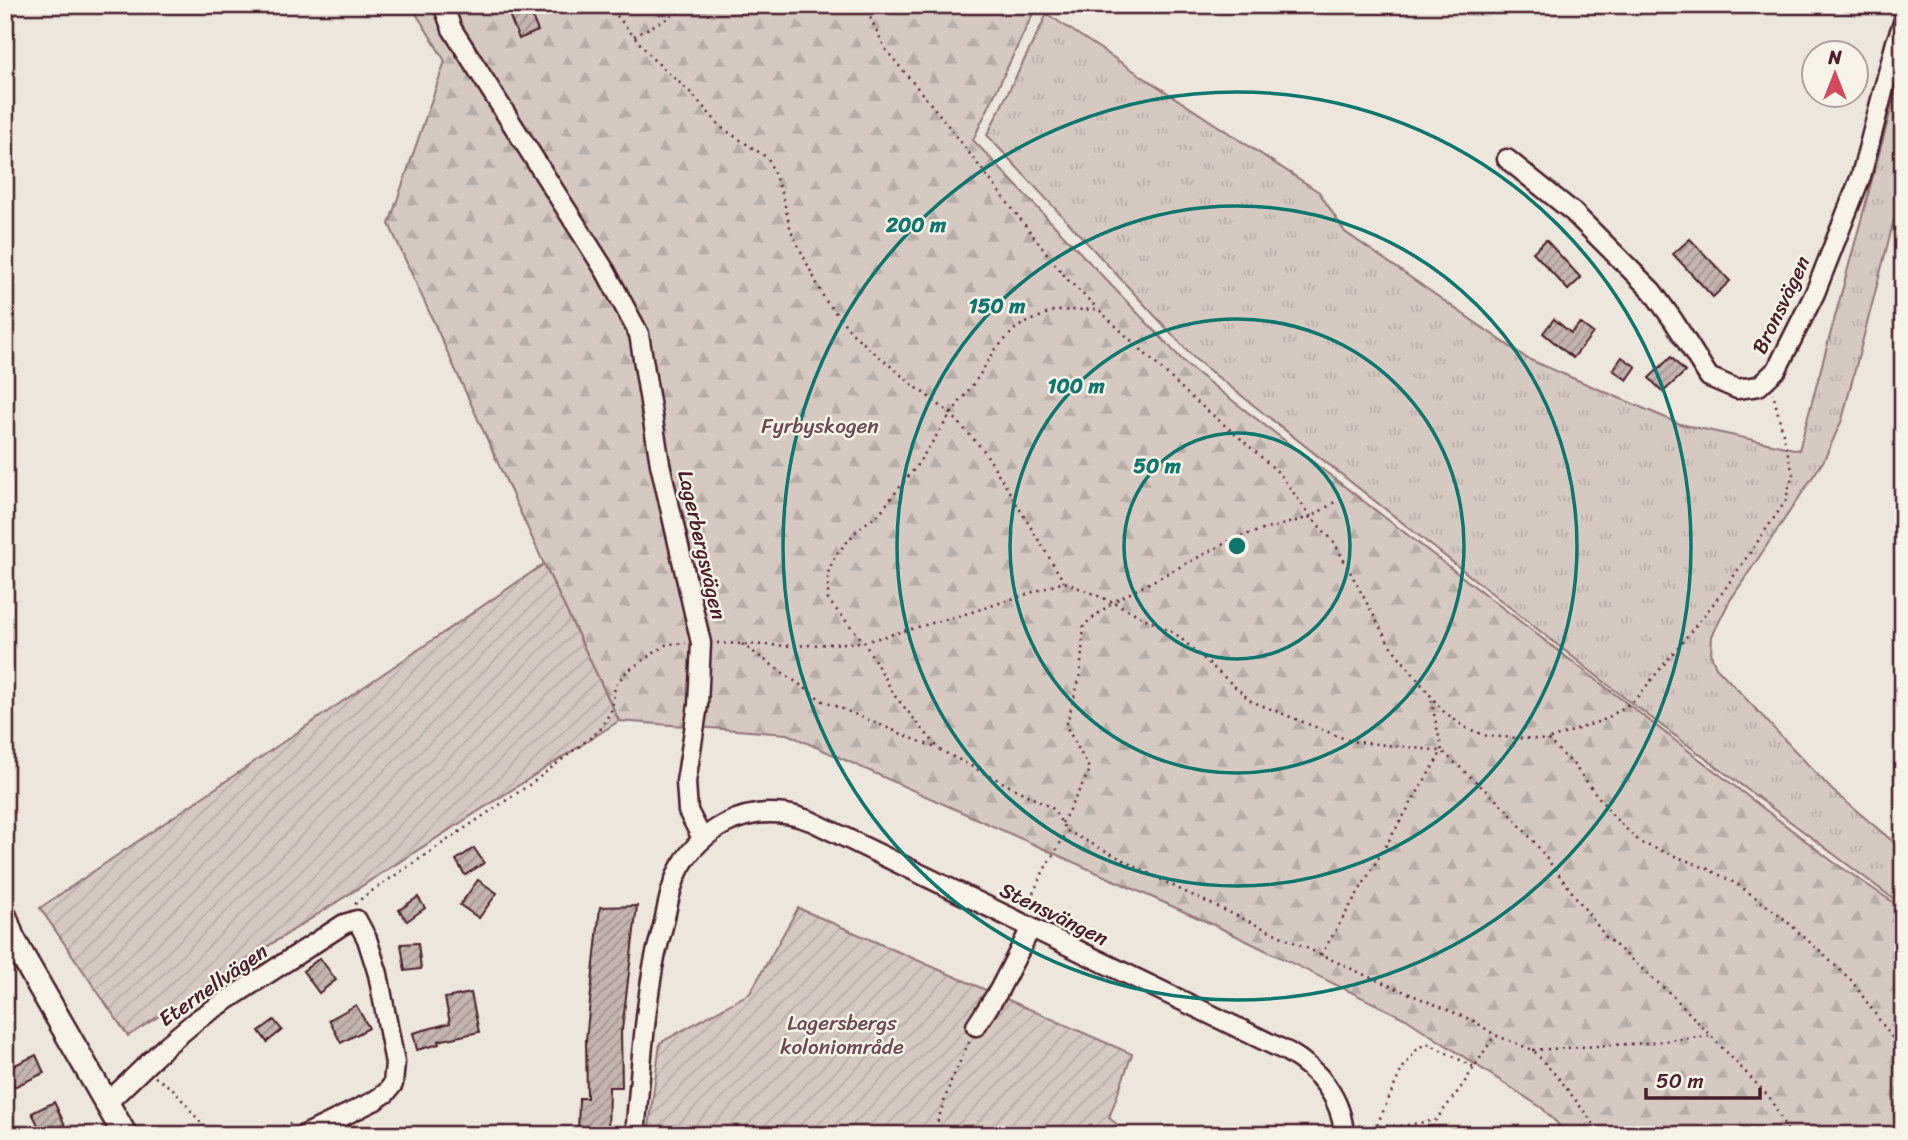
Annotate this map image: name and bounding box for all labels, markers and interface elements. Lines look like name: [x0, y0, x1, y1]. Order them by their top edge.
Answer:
north arrow: [1800, 38, 1870, 108]
text: N: [1827, 41, 1842, 74]
text: 200 m: [885, 206, 947, 244]
street label: Bronsvägen: [1741, 249, 1821, 361]
text: 150 m: [969, 287, 1026, 325]
text: 100 m: [1047, 367, 1105, 405]
park label: Fyrbyskogen: [761, 407, 879, 445]
text: 50 m: [1133, 447, 1182, 485]
street label: Lagerbergsvägen: [666, 466, 738, 624]
centre of rings: [1225, 534, 1249, 558]
street label: Stensvängen: [993, 871, 1115, 957]
street label: Eternellvägen: [150, 933, 276, 1037]
park label: Lagersbergs koloniområde: [780, 1004, 904, 1066]
scale bar: [1646, 1056, 1759, 1100]
text: 50 m: [1656, 1062, 1704, 1100]

